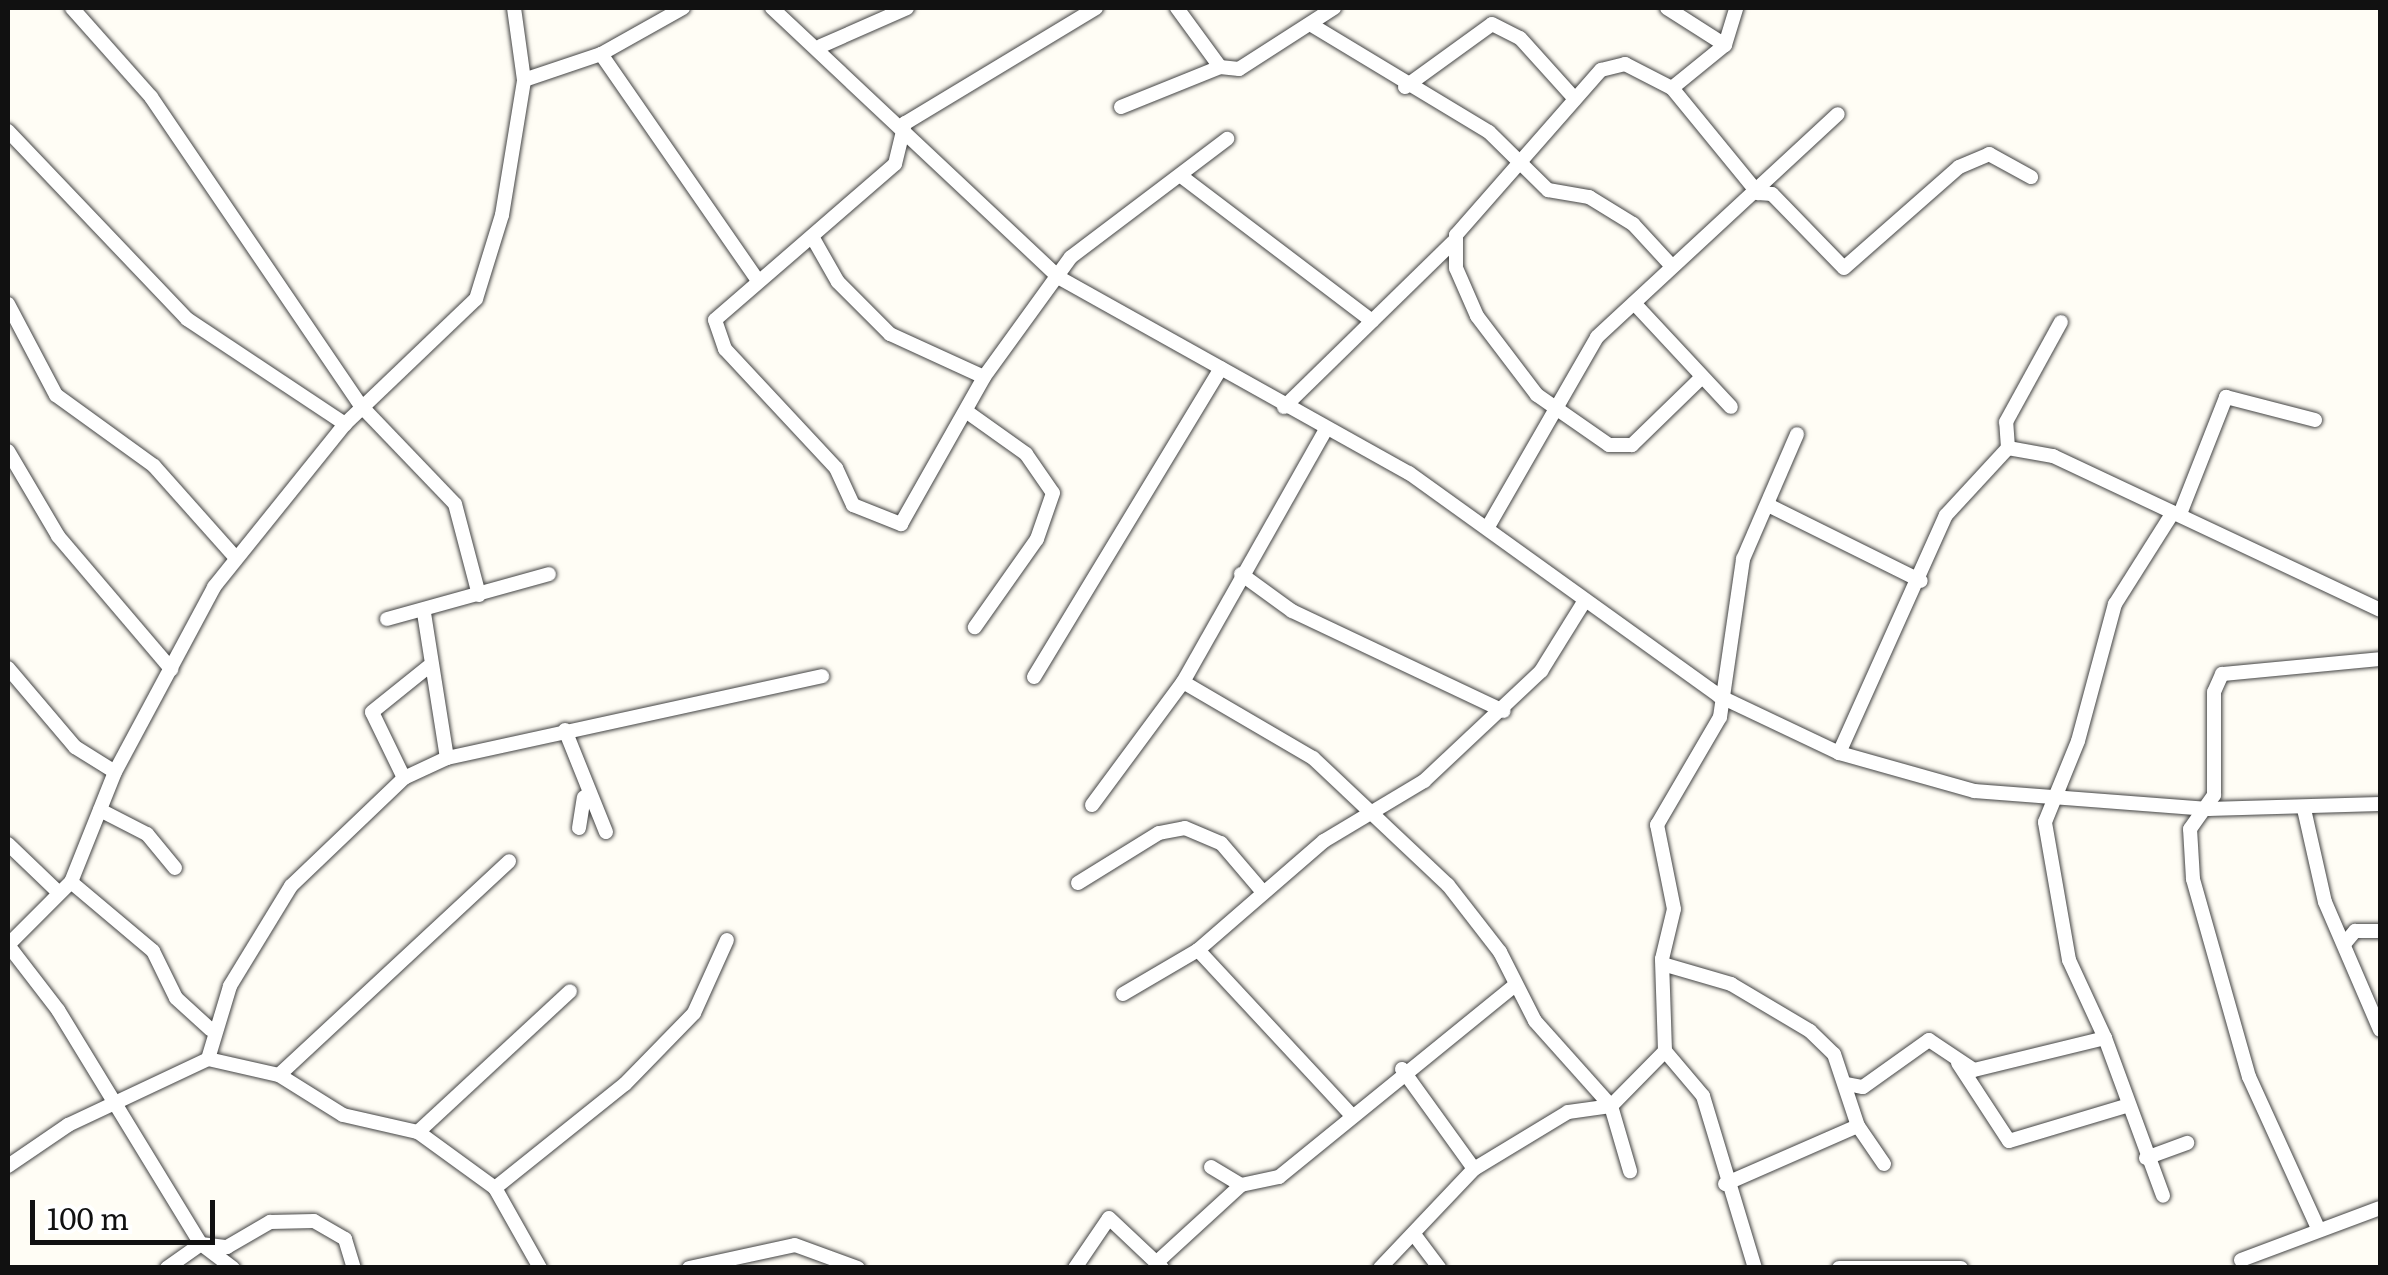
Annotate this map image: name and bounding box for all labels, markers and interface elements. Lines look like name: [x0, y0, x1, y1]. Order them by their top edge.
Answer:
scale bar: [35, 1180, 220, 1242]
text: 100 m: [47, 1195, 129, 1239]

